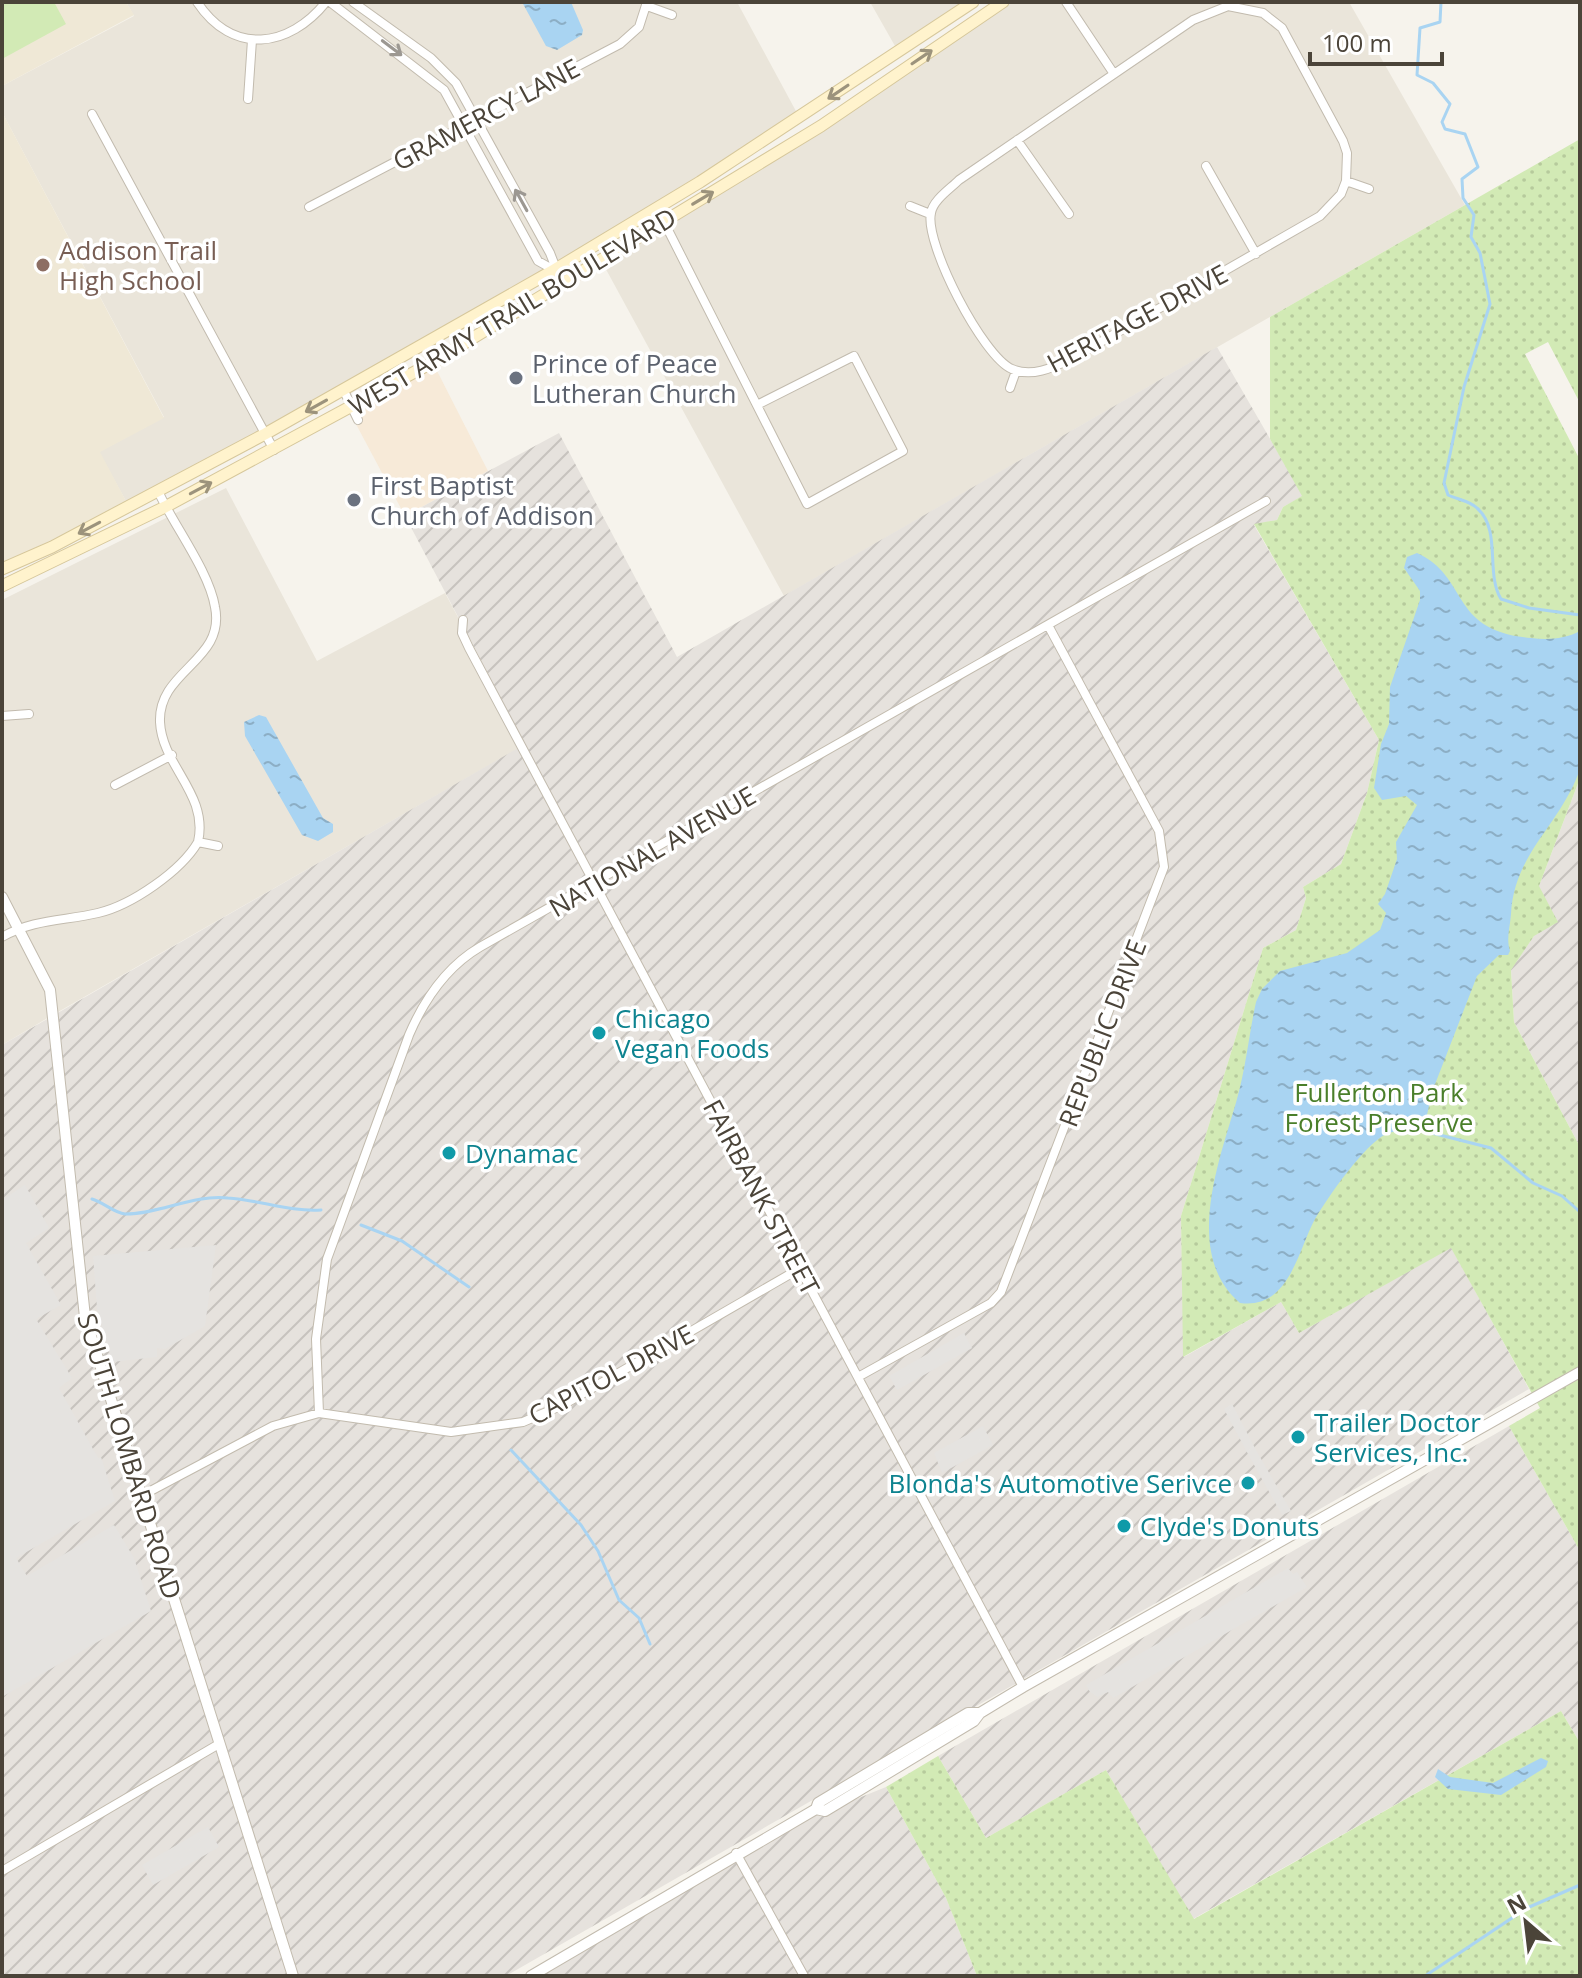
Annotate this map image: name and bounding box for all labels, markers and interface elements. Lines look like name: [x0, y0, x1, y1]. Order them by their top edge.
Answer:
scale bar: [1310, 16, 1442, 66]
text: 100 m: [1322, 26, 1392, 59]
one-way arrow: [381, 40, 403, 57]
one-way arrow: [910, 49, 932, 66]
street label: GRAMERCY LANE: [386, 50, 586, 178]
one-way arrow: [827, 84, 849, 100]
one-way arrow: [513, 189, 529, 212]
one-way arrow: [691, 190, 714, 206]
street label: WEST ARMY TRAIL BOULEVARD: [342, 199, 682, 423]
place label: Addison Trail High School: [59, 232, 217, 298]
street label: HERITAGE DRIVE: [1040, 255, 1234, 381]
marker: Addison Trail High School: [34, 256, 52, 274]
place label: Prince of Peace Lutheran Church: [532, 345, 736, 411]
marker: Prince of Peace Lutheran Church: [507, 369, 525, 387]
one-way arrow: [305, 398, 328, 414]
place label: First Baptist Church of Addison: [370, 467, 594, 533]
one-way arrow: [189, 480, 212, 496]
marker: First Baptist Church of Addison: [345, 491, 363, 509]
one-way arrow: [77, 520, 101, 536]
street label: NATIONAL AVENUE: [542, 777, 762, 925]
street label: REPUBLIC DRIVE: [1050, 934, 1154, 1132]
place label: Chicago Vegan Foods: [615, 1000, 769, 1066]
marker: Chicago Vegan Foods: [590, 1024, 608, 1042]
park label: Fullerton Park Forest Preserve: [1285, 1074, 1473, 1140]
street label: FAIRBANK STREET: [695, 1093, 829, 1302]
place label: Dynamac: [465, 1135, 578, 1171]
marker: Dynamac: [440, 1144, 458, 1162]
street label: SOUTH LOMBARD ROAD: [69, 1309, 191, 1603]
street label: CAPITOL DRIVE: [522, 1315, 700, 1433]
place label: Trailer Doctor Services, Inc.: [1314, 1404, 1481, 1470]
marker: Trailer Doctor Services, Inc.: [1289, 1428, 1307, 1446]
place label: Blonda's Automotive Serivce: [889, 1465, 1232, 1501]
marker: Blonda's Automotive Serivce: [1239, 1474, 1257, 1492]
place label: Clyde's Donuts: [1140, 1508, 1319, 1544]
marker: Clyde's Donuts: [1115, 1517, 1133, 1535]
north arrow: [1486, 1882, 1566, 1962]
text: N: [1501, 1886, 1531, 1921]

